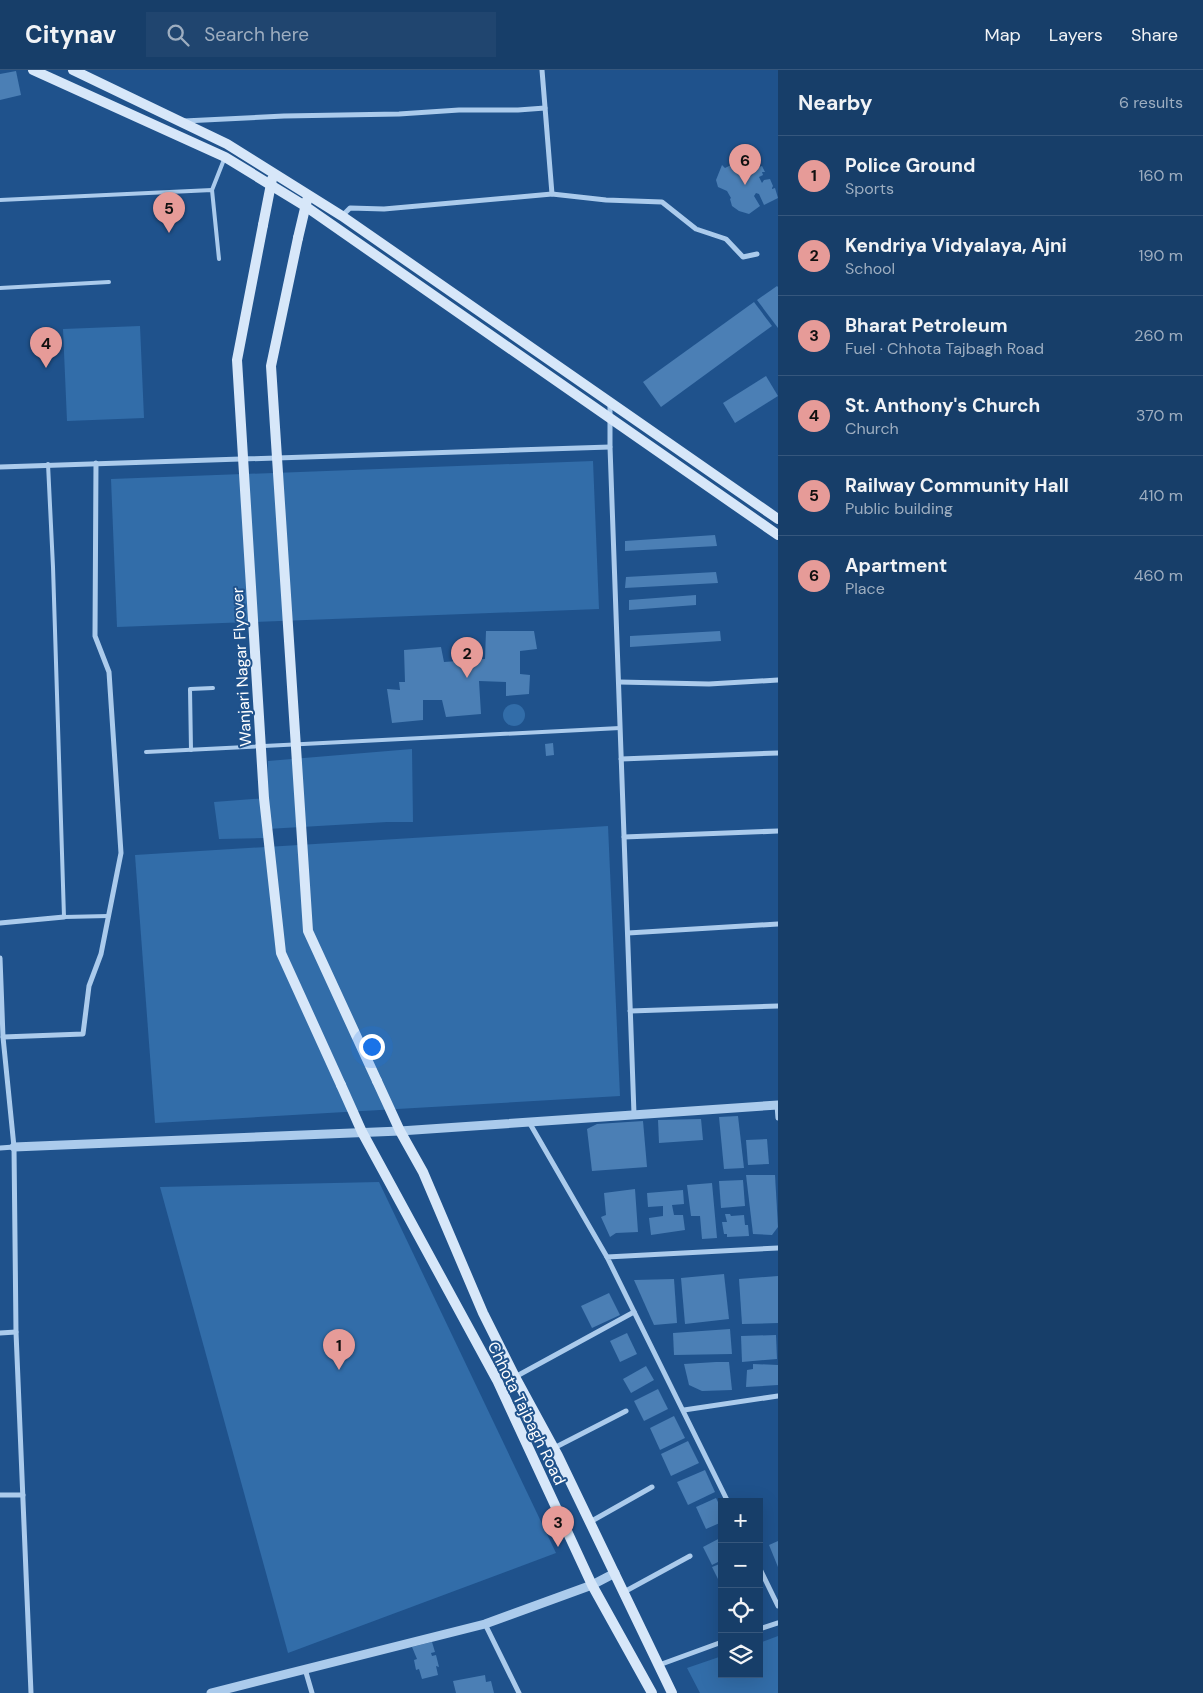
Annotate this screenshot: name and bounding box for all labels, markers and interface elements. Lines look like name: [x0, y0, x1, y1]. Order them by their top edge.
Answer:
search box: [146, 12, 496, 57]
text: Citynav: [25, 19, 116, 50]
icon: search: [164, 21, 192, 49]
text: Search here: [204, 22, 309, 47]
text: Map: [985, 23, 1021, 47]
text: Layers: [1049, 23, 1103, 47]
text: Share: [1131, 23, 1178, 47]
text: Nearby: [798, 89, 872, 117]
text: 6 results: [1119, 92, 1183, 113]
pin: 6: [729, 144, 761, 185]
text: Police Ground: [845, 153, 975, 178]
text: 1: [811, 165, 817, 186]
text: 160 m: [1139, 165, 1183, 186]
text: Sports: [845, 178, 894, 199]
pin: 5: [153, 192, 185, 233]
text: Kendriya Vidyalaya, Ajni: [845, 233, 1067, 258]
text: 2: [809, 245, 819, 266]
text: 190 m: [1139, 245, 1183, 266]
text: School: [845, 258, 895, 279]
text: Bharat Petroleum: [845, 313, 1008, 338]
text: 3: [809, 325, 819, 346]
text: 260 m: [1134, 325, 1183, 346]
pin: 4: [30, 327, 62, 368]
text: Fuel · Chhota Tajbagh Road: [845, 338, 1044, 359]
text: St. Anthony's Church: [845, 393, 1040, 418]
text: 4: [809, 405, 819, 426]
text: 370 m: [1136, 405, 1183, 426]
text: Church: [845, 418, 899, 439]
text: Railway Community Hall: [845, 473, 1069, 498]
text: 5: [809, 485, 819, 506]
text: 410 m: [1139, 485, 1183, 506]
text: Public building: [845, 498, 953, 519]
text: Apartment: [845, 553, 947, 578]
text: 6: [809, 565, 819, 586]
text: 460 m: [1134, 565, 1183, 586]
text: Place: [845, 578, 885, 599]
street label: Wanjari Nagar Flyover: [227, 587, 256, 747]
pin: 2: [451, 637, 483, 678]
your location: [359, 1034, 385, 1060]
pin: 1: [323, 1329, 355, 1370]
street label: Chhota Tajbagh Road: [483, 1338, 570, 1488]
map controls: [718, 1498, 763, 1678]
button: +: [718, 1498, 763, 1543]
pin: 3: [542, 1506, 574, 1547]
button: −: [718, 1543, 763, 1588]
button: locate: [718, 1588, 763, 1633]
button: layers: [718, 1633, 763, 1678]

